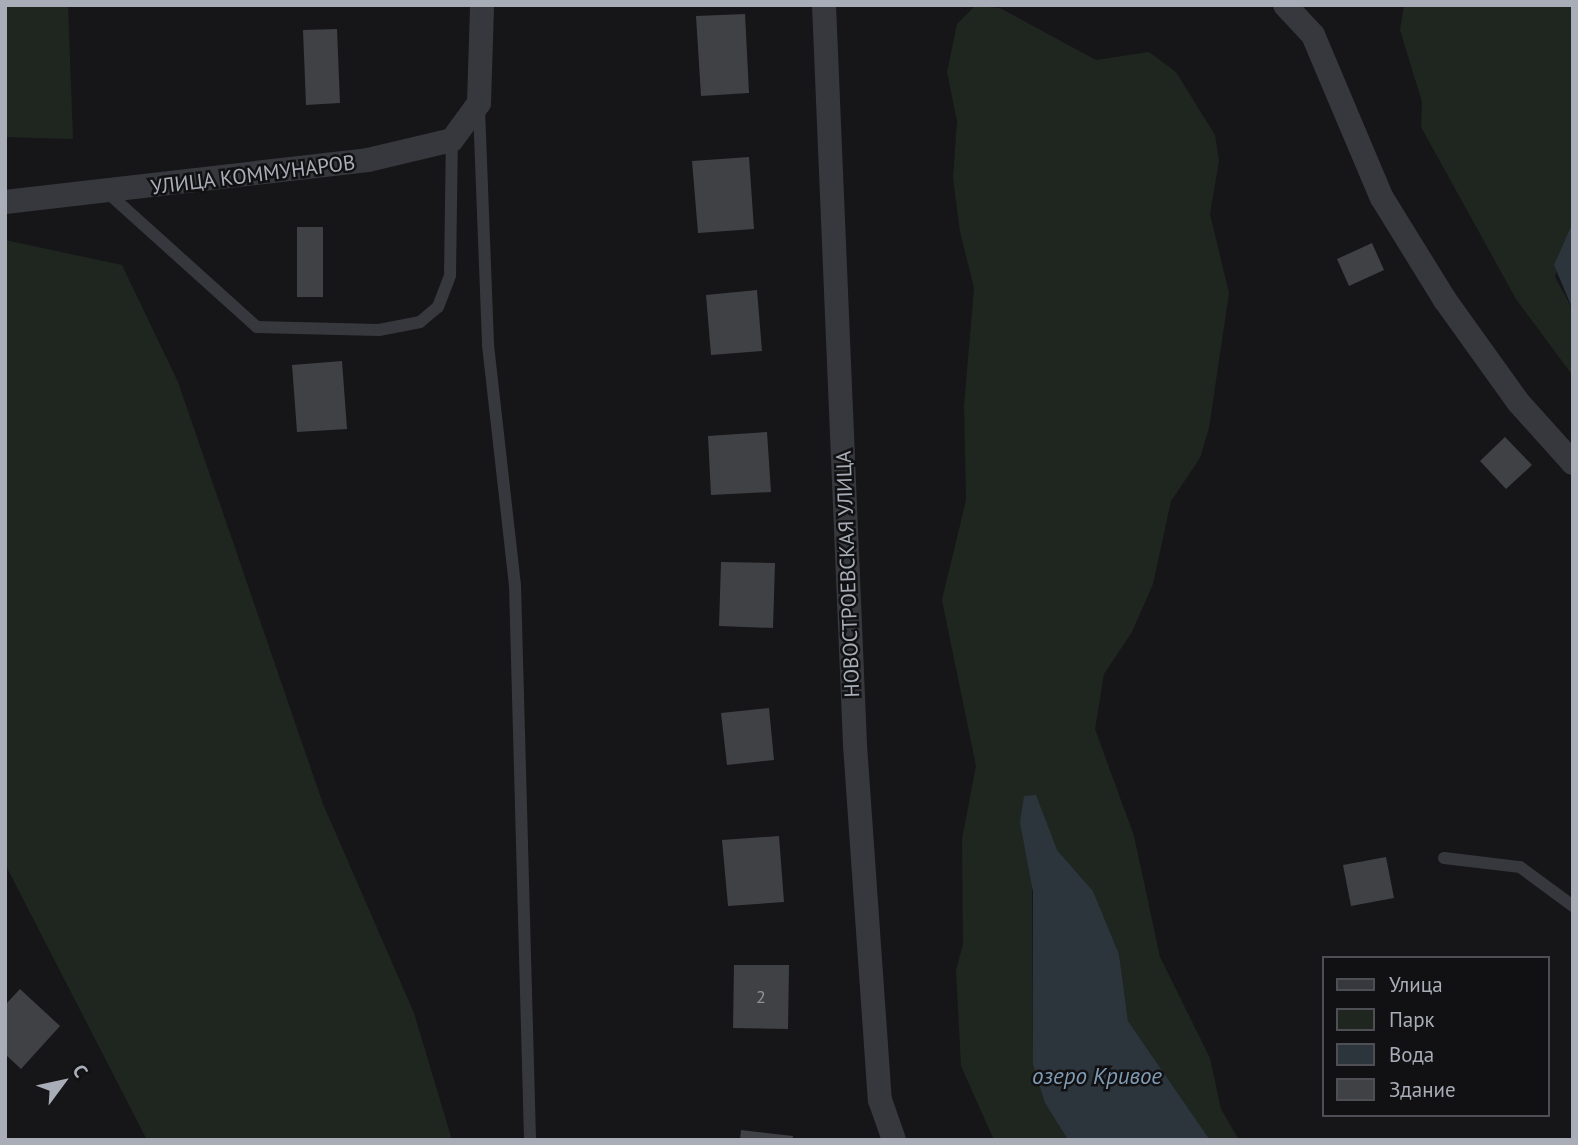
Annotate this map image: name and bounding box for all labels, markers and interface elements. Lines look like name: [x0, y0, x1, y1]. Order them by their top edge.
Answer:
street label: УЛИЦА КОММУНАРОВ: [149, 150, 357, 200]
street label: НОВОСТРОЕВСКАЯ УЛИЦА: [831, 450, 865, 698]
legend: [1322, 956, 1550, 1117]
text: Улица: [1389, 971, 1443, 998]
house number: 2: [756, 986, 766, 1008]
text: Парк: [1389, 1006, 1435, 1033]
text: Вода: [1389, 1041, 1434, 1068]
north arrow: [28, 1047, 98, 1117]
text: С: [68, 1060, 94, 1082]
water label: озеро Кривое: [1032, 1062, 1162, 1090]
text: Здание: [1389, 1076, 1456, 1103]

